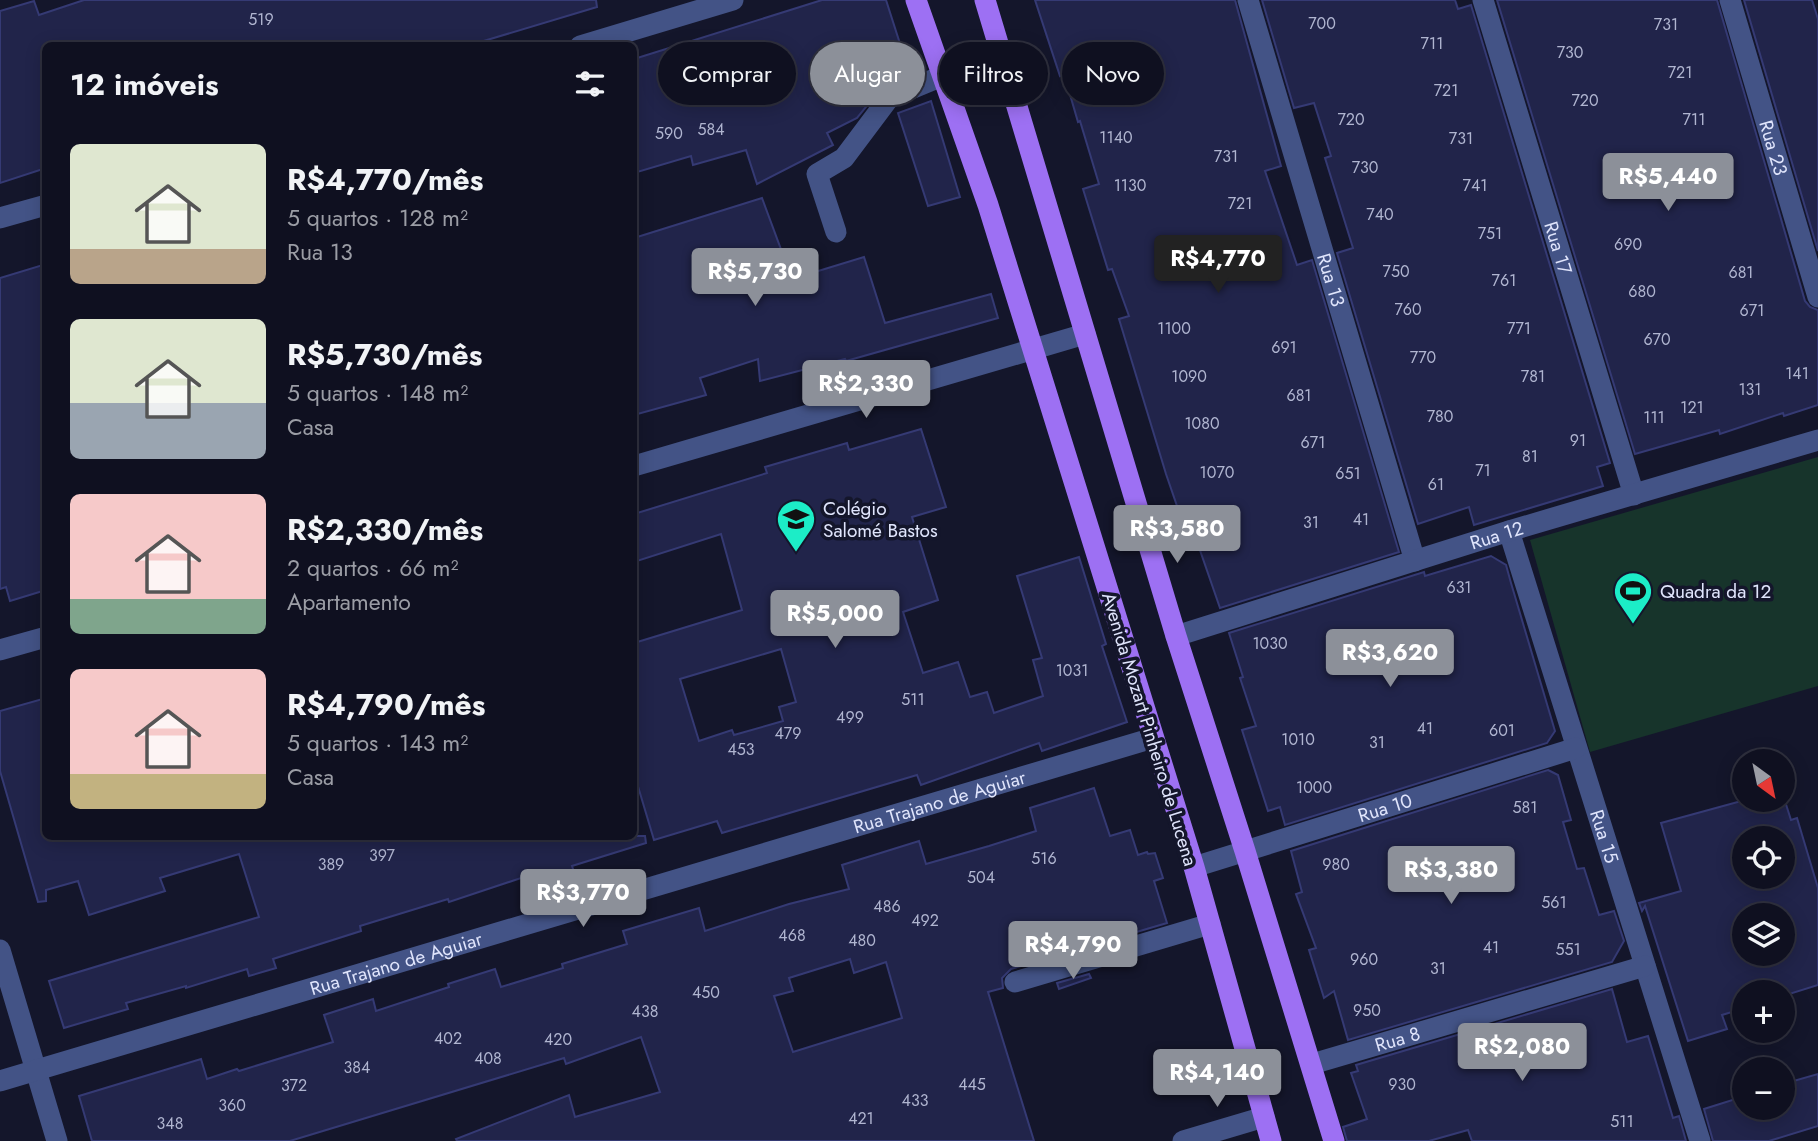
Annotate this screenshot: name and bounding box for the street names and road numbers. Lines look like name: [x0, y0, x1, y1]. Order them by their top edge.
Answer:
street label: Rua 23: [1752, 117, 1794, 179]
street label: Rua 17: [1537, 218, 1579, 278]
street label: Rua 13: [1310, 250, 1352, 310]
street label: Rua 12: [1466, 515, 1527, 557]
street label: Avenida Mozart Pinheiro de Lucena: [1095, 589, 1204, 869]
street label: Rua Trajano de Aguiar: [850, 763, 1029, 840]
street label: Rua 10: [1355, 787, 1416, 829]
street label: Rua 15: [1583, 806, 1625, 867]
street label: Rua Trajano de Aguiar: [306, 925, 486, 1002]
street label: Rua 8: [1372, 1020, 1423, 1059]

